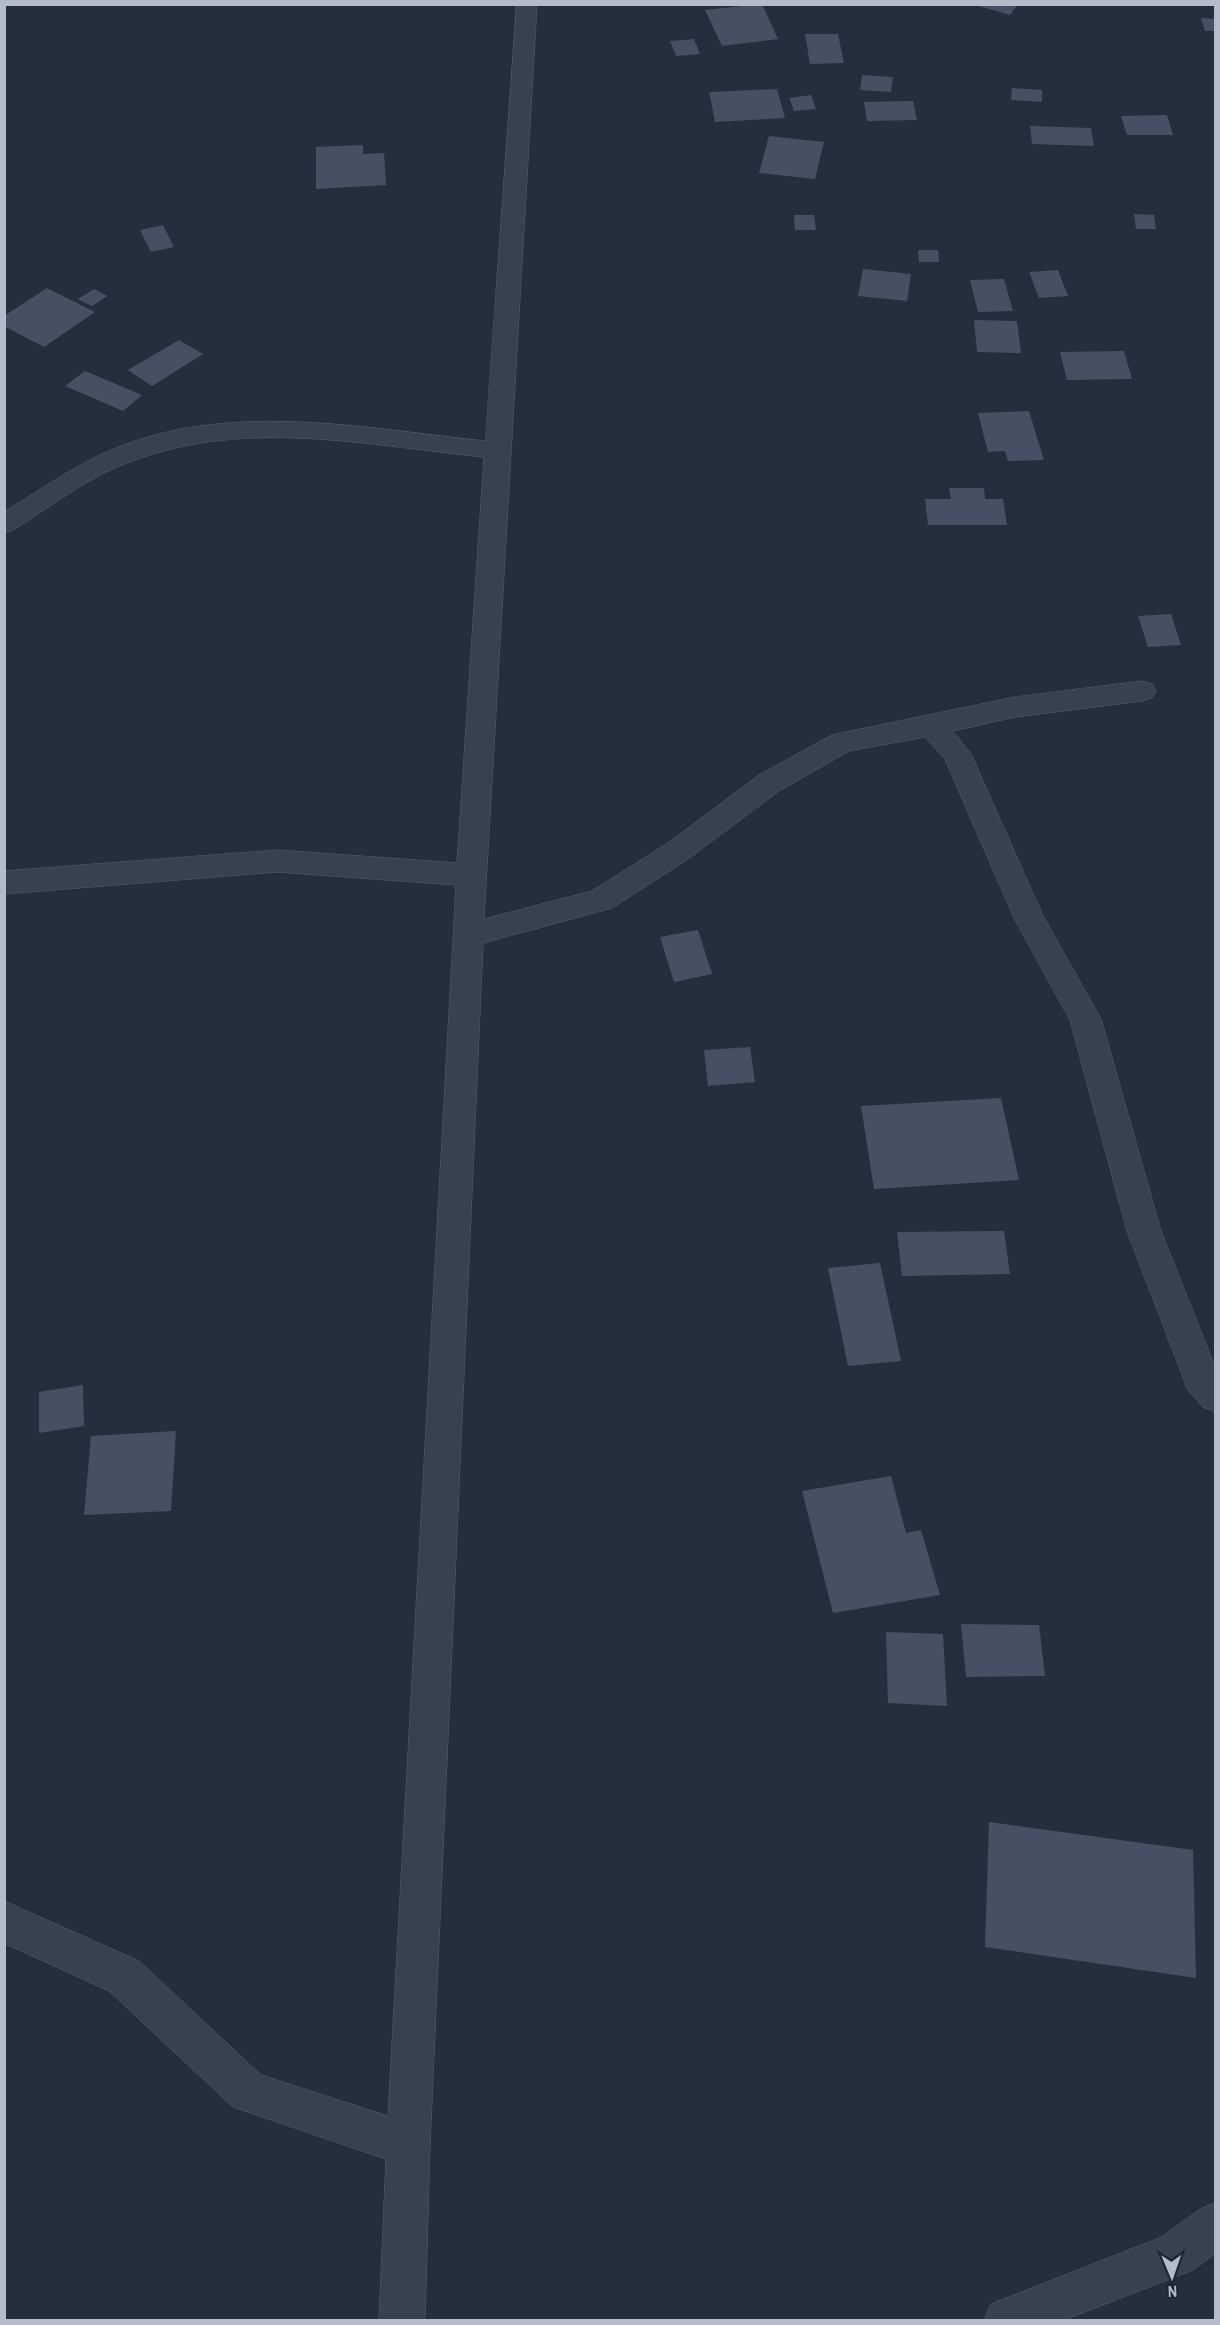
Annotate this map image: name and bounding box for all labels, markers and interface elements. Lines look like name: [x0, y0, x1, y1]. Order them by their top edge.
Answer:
north arrow: [1142, 2247, 1202, 2307]
text: N: [1167, 2281, 1178, 2303]

